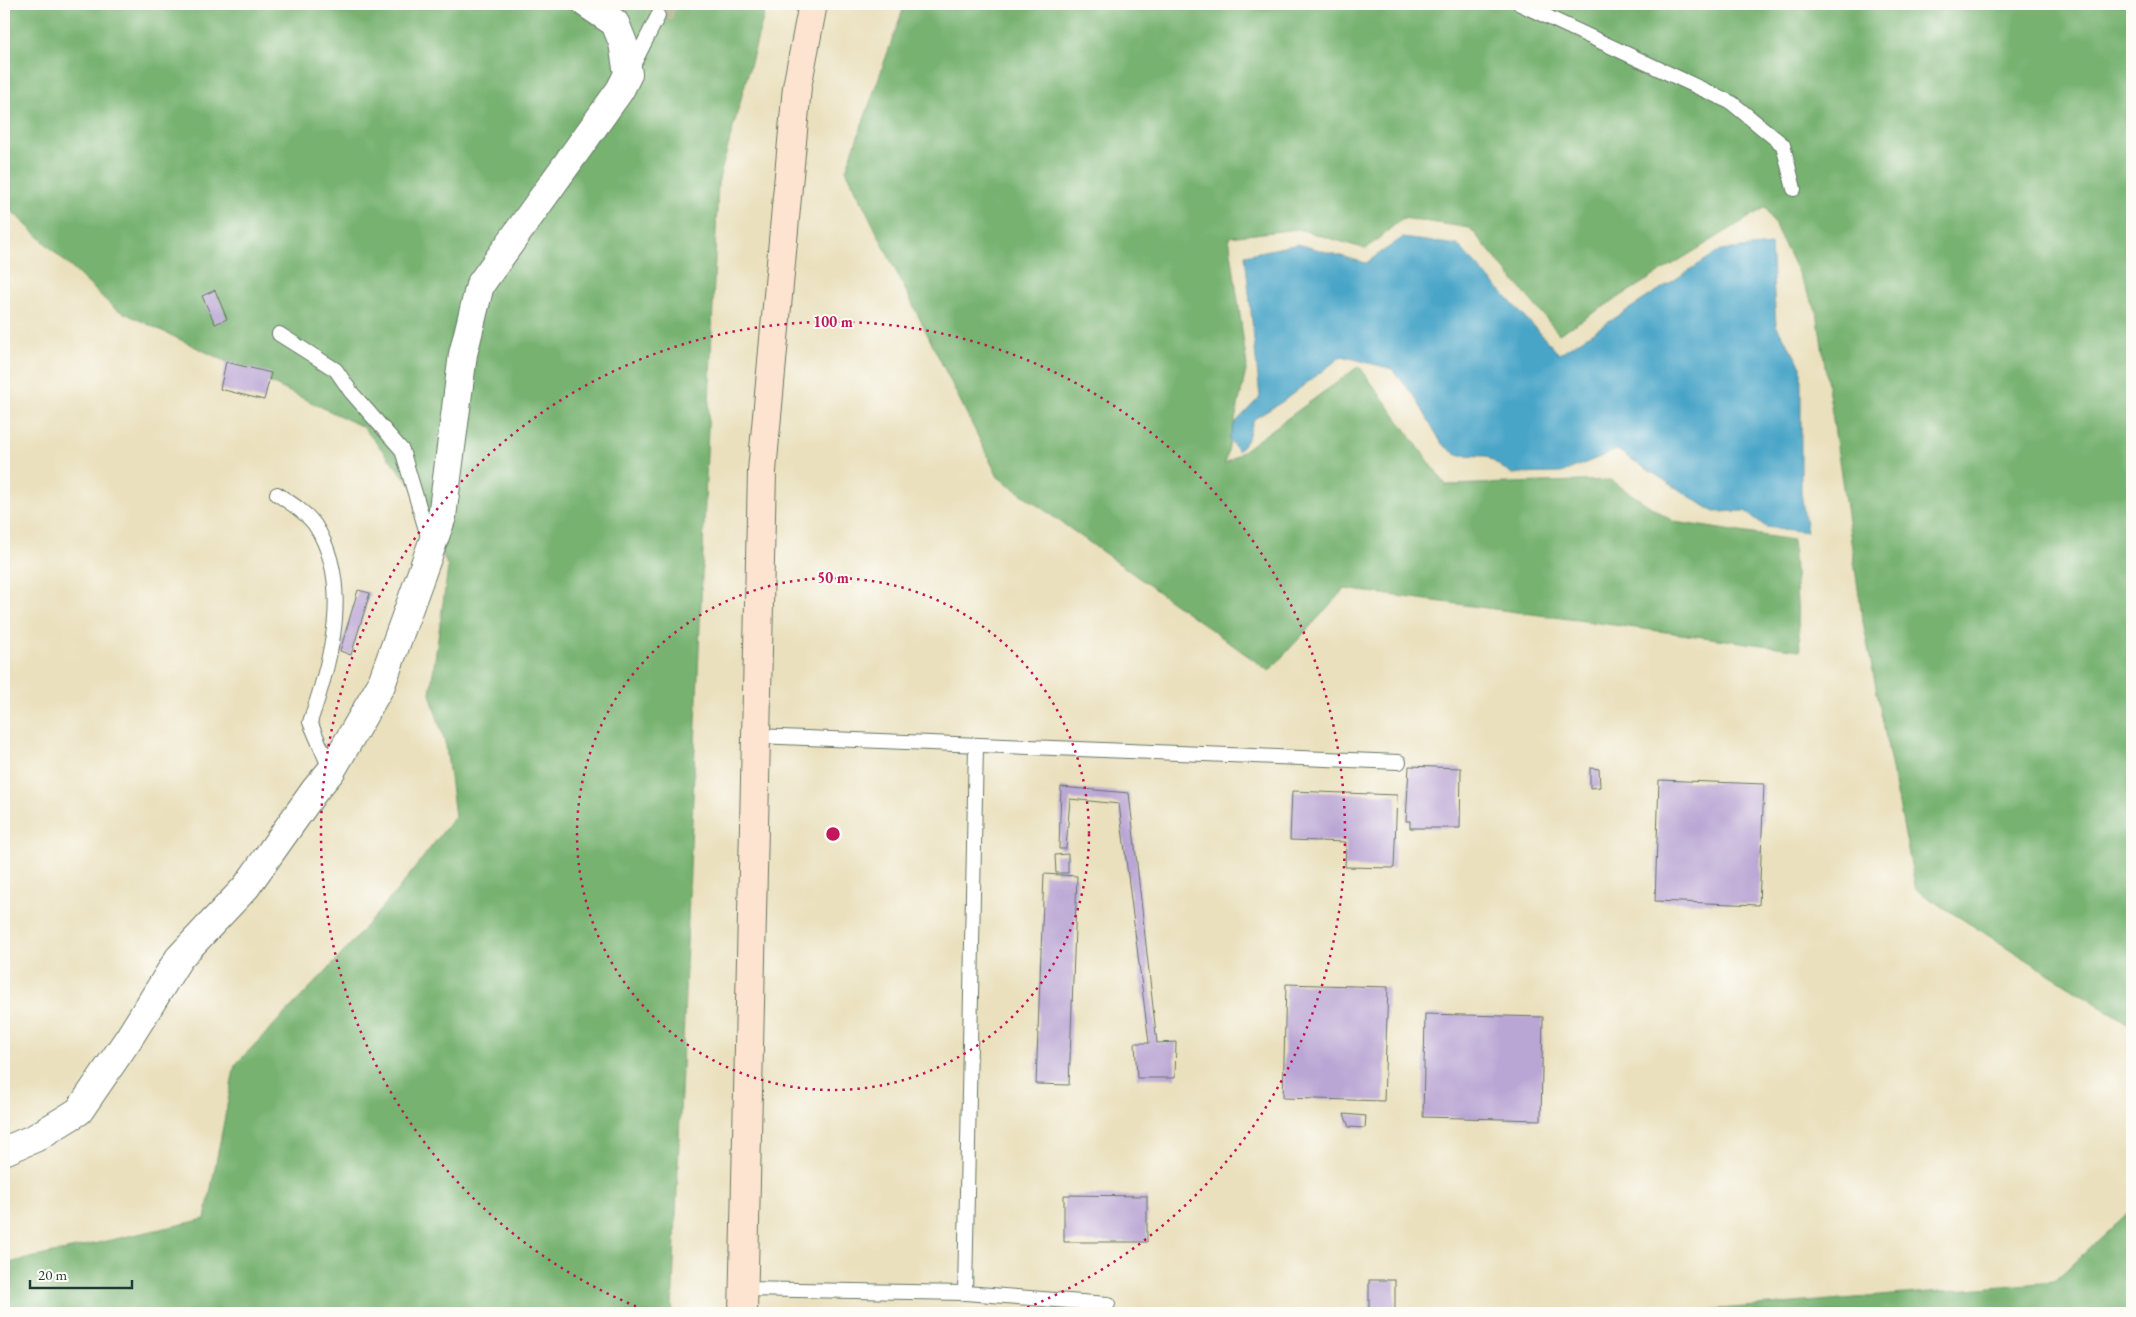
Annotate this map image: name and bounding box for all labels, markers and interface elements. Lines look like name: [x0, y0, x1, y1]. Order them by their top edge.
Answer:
text: 100 m: [813, 312, 853, 331]
text: 50 m: [817, 568, 849, 587]
centre of rings: [824, 825, 842, 843]
scale bar: [30, 1257, 132, 1289]
text: 20 m: [38, 1265, 67, 1284]

